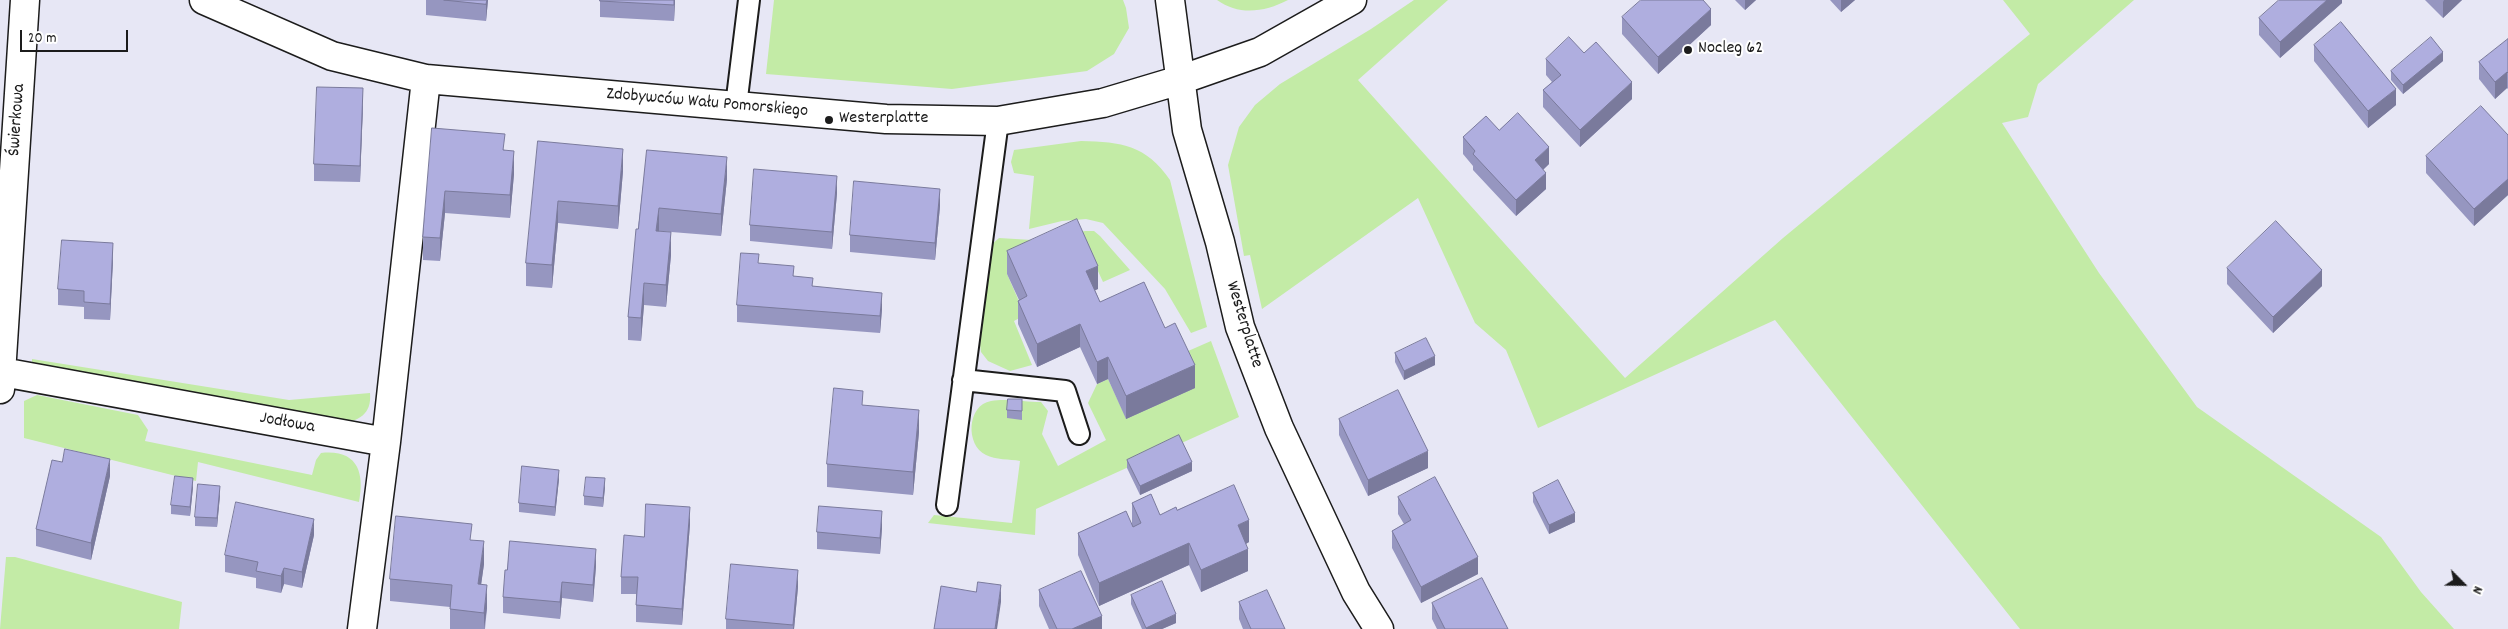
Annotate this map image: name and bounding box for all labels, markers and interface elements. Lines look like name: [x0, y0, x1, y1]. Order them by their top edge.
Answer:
scale bar: [22, 20, 130, 52]
text: 20 m: [28, 28, 56, 50]
place label: Nocleg 62: [1698, 39, 1763, 61]
marker: Nocleg 62: [1682, 44, 1694, 56]
street label: Świerkowa: [5, 83, 31, 157]
street label: Zdobywców Wału Pomorskiego: [605, 84, 809, 124]
place label: Westerplatte: [839, 109, 928, 131]
marker: Westerplatte: [823, 114, 835, 126]
street label: Westerplatte: [1220, 279, 1266, 371]
street label: Jodłowa: [258, 409, 316, 439]
north arrow: [2438, 559, 2488, 609]
text: N: [2466, 583, 2487, 597]

